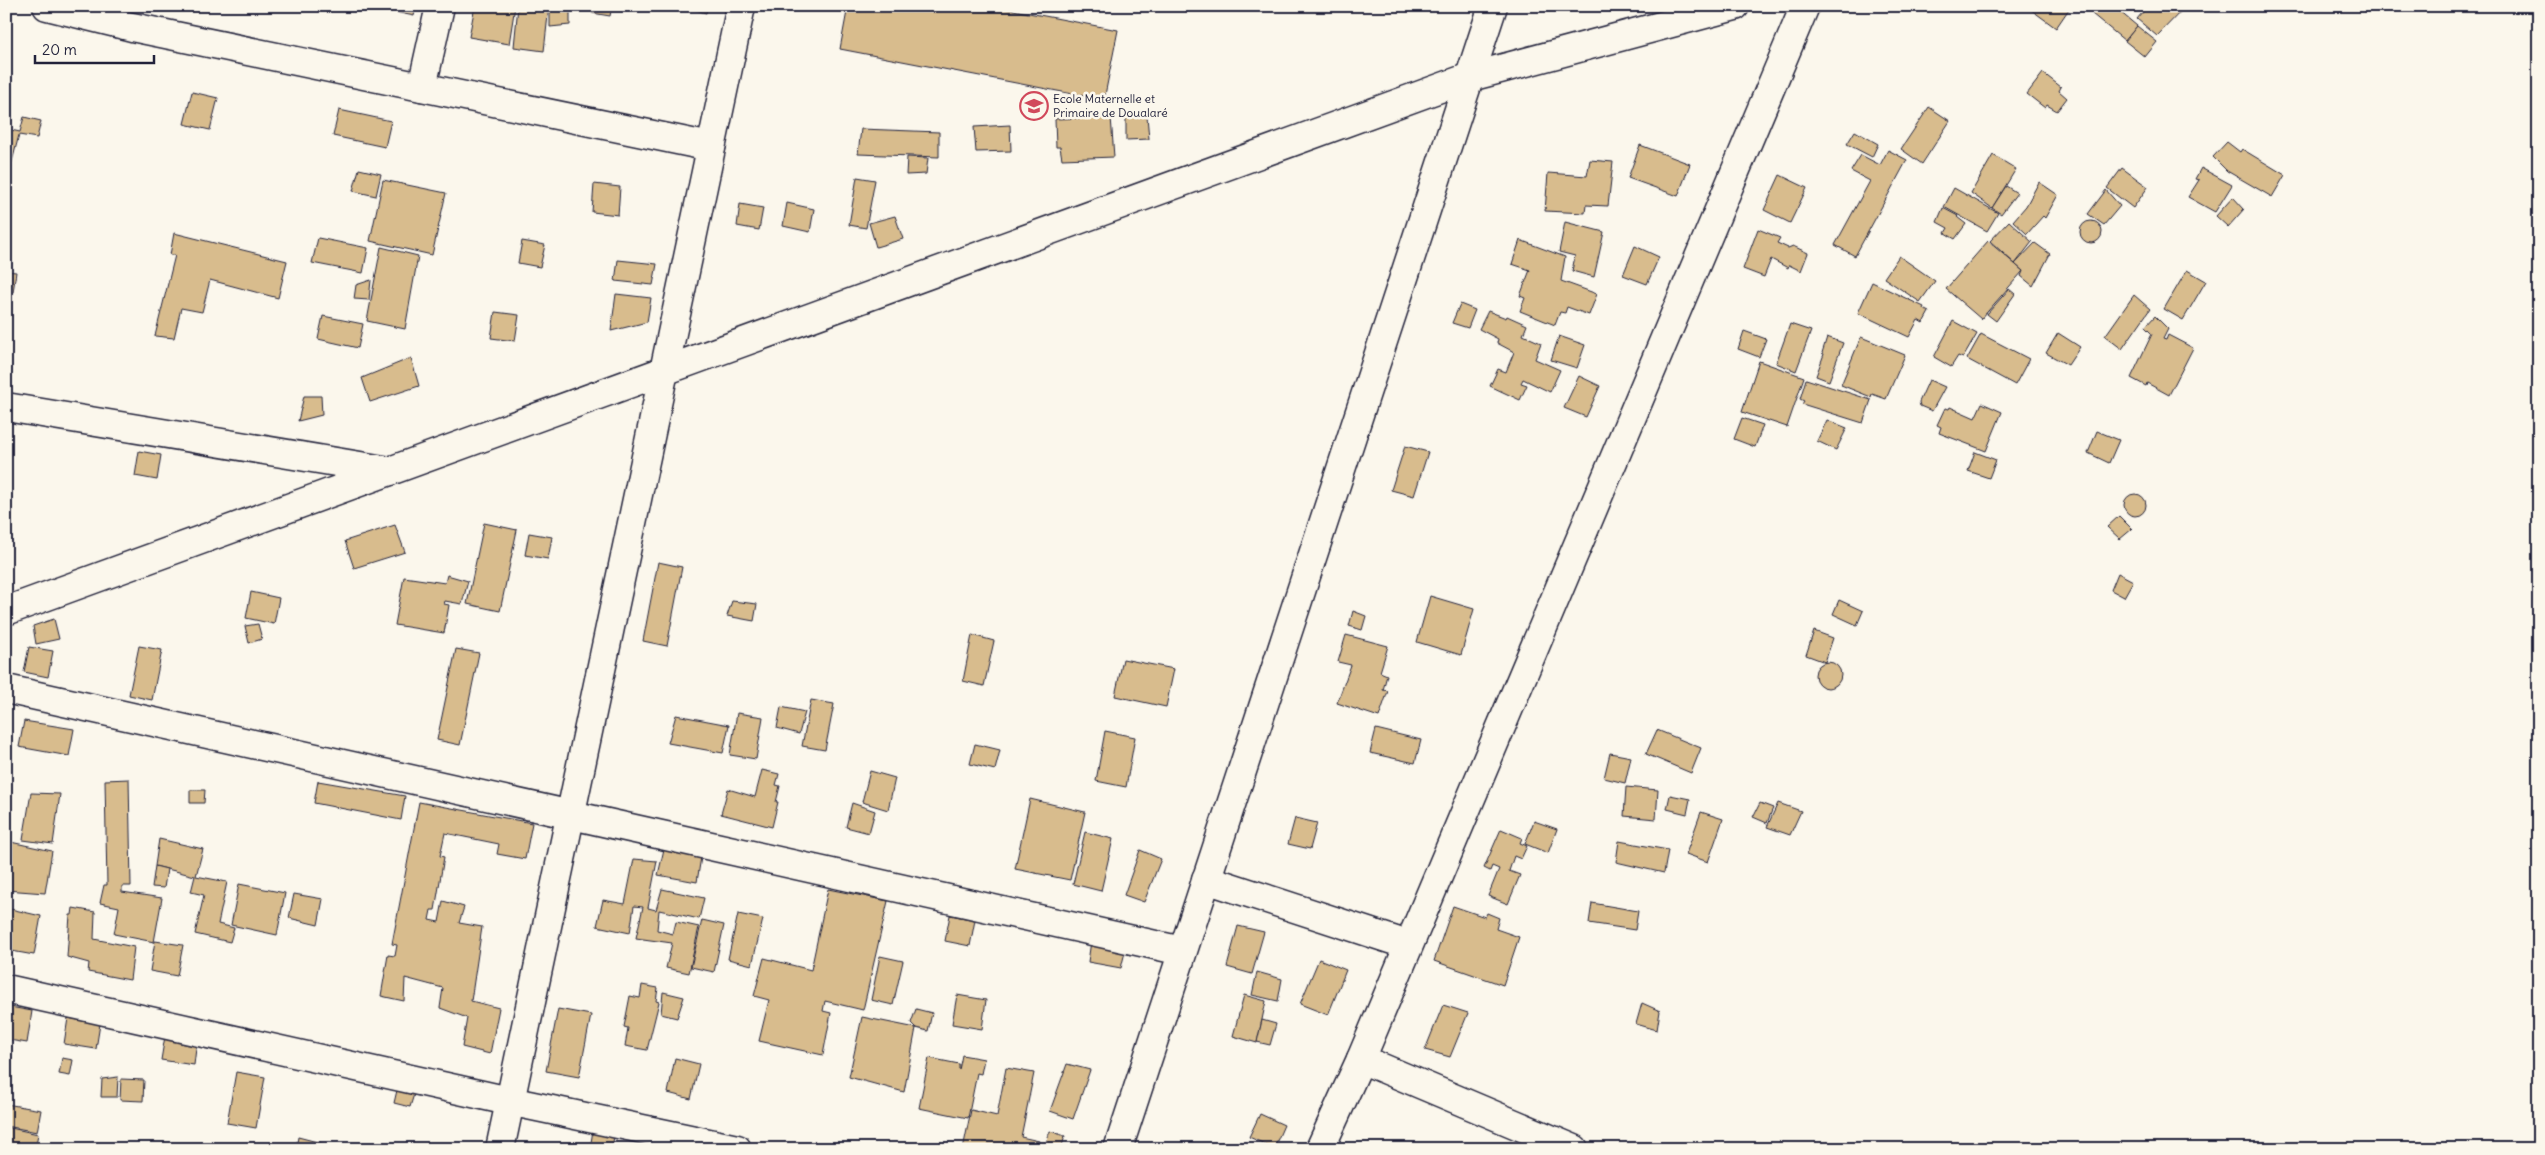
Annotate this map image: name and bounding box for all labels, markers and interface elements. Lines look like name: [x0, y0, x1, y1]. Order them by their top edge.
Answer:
scale bar: [35, 32, 154, 64]
text: 20 m: [42, 40, 77, 59]
school or university icon: Ecole Maternelle et Primaire de Doualaré: [1019, 91, 1049, 121]
place label: Ecole Maternelle et Primaire de Doualaré: [1053, 91, 1168, 120]

